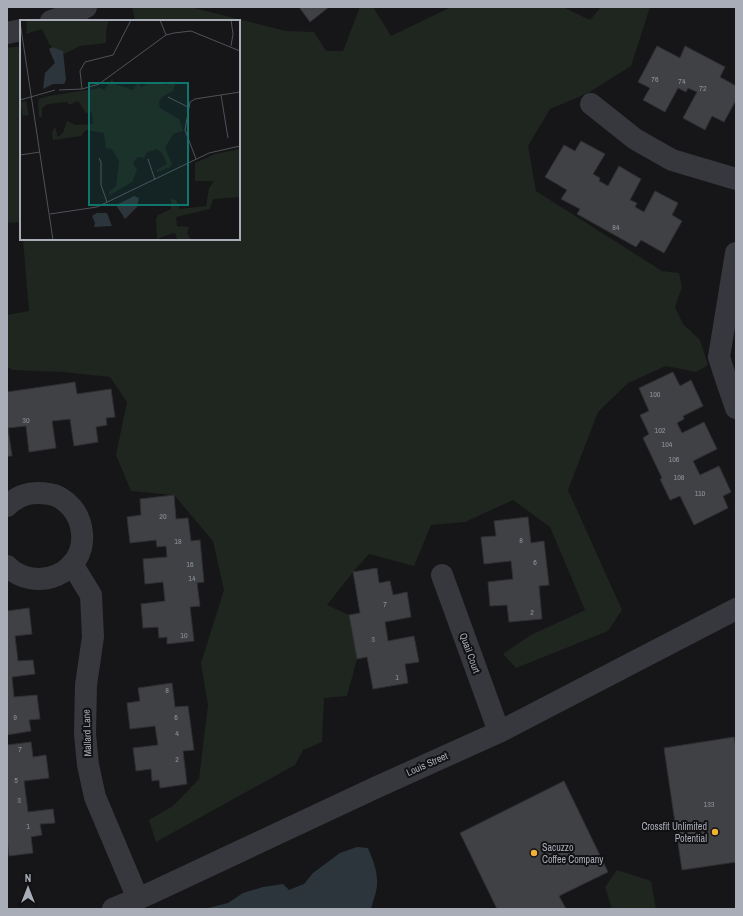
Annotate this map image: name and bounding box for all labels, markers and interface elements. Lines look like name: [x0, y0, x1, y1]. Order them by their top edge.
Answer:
inset map: [20, 20, 240, 240]
house number: 76: [651, 74, 659, 84]
house number: 74: [678, 76, 686, 86]
house number: 72: [699, 83, 707, 93]
house number: 84: [612, 222, 620, 232]
house number: 100: [650, 389, 661, 399]
house number: 30: [22, 415, 30, 425]
house number: 102: [655, 425, 666, 435]
house number: 104: [662, 439, 673, 449]
house number: 106: [669, 454, 680, 464]
house number: 108: [674, 472, 685, 482]
house number: 110: [695, 488, 706, 498]
house number: 20: [159, 511, 167, 521]
house number: 8: [519, 535, 523, 545]
house number: 18: [174, 536, 182, 546]
house number: 6: [533, 557, 537, 567]
house number: 16: [186, 559, 194, 569]
house number: 14: [188, 573, 196, 583]
house number: 7: [383, 599, 387, 609]
house number: 2: [530, 607, 534, 617]
house number: 10: [180, 630, 188, 640]
street label: Quail Court: [457, 631, 484, 676]
house number: 3: [371, 634, 375, 644]
house number: 1: [395, 672, 399, 682]
house number: 8: [165, 685, 169, 695]
street label: Mallard Lane: [80, 709, 94, 757]
house number: 9: [13, 712, 17, 722]
house number: 6: [174, 712, 178, 722]
house number: 4: [175, 728, 179, 738]
house number: 7: [18, 744, 22, 754]
street label: Louis Street: [404, 749, 450, 779]
house number: 2: [175, 754, 179, 764]
house number: 5: [14, 775, 18, 785]
house number: 3: [17, 795, 21, 805]
house number: 133: [704, 799, 715, 809]
place label: Crossfit Unlimited Potential: [641, 820, 707, 845]
house number: 1: [26, 821, 30, 831]
marker: Crossfit Unlimited Potential: [710, 827, 720, 837]
place label: Sacuzzo Coffee Company: [542, 841, 604, 866]
marker: Sacuzzo Coffee Company: [529, 848, 539, 858]
north arrow: [8, 868, 48, 908]
text: N: [25, 871, 31, 885]

